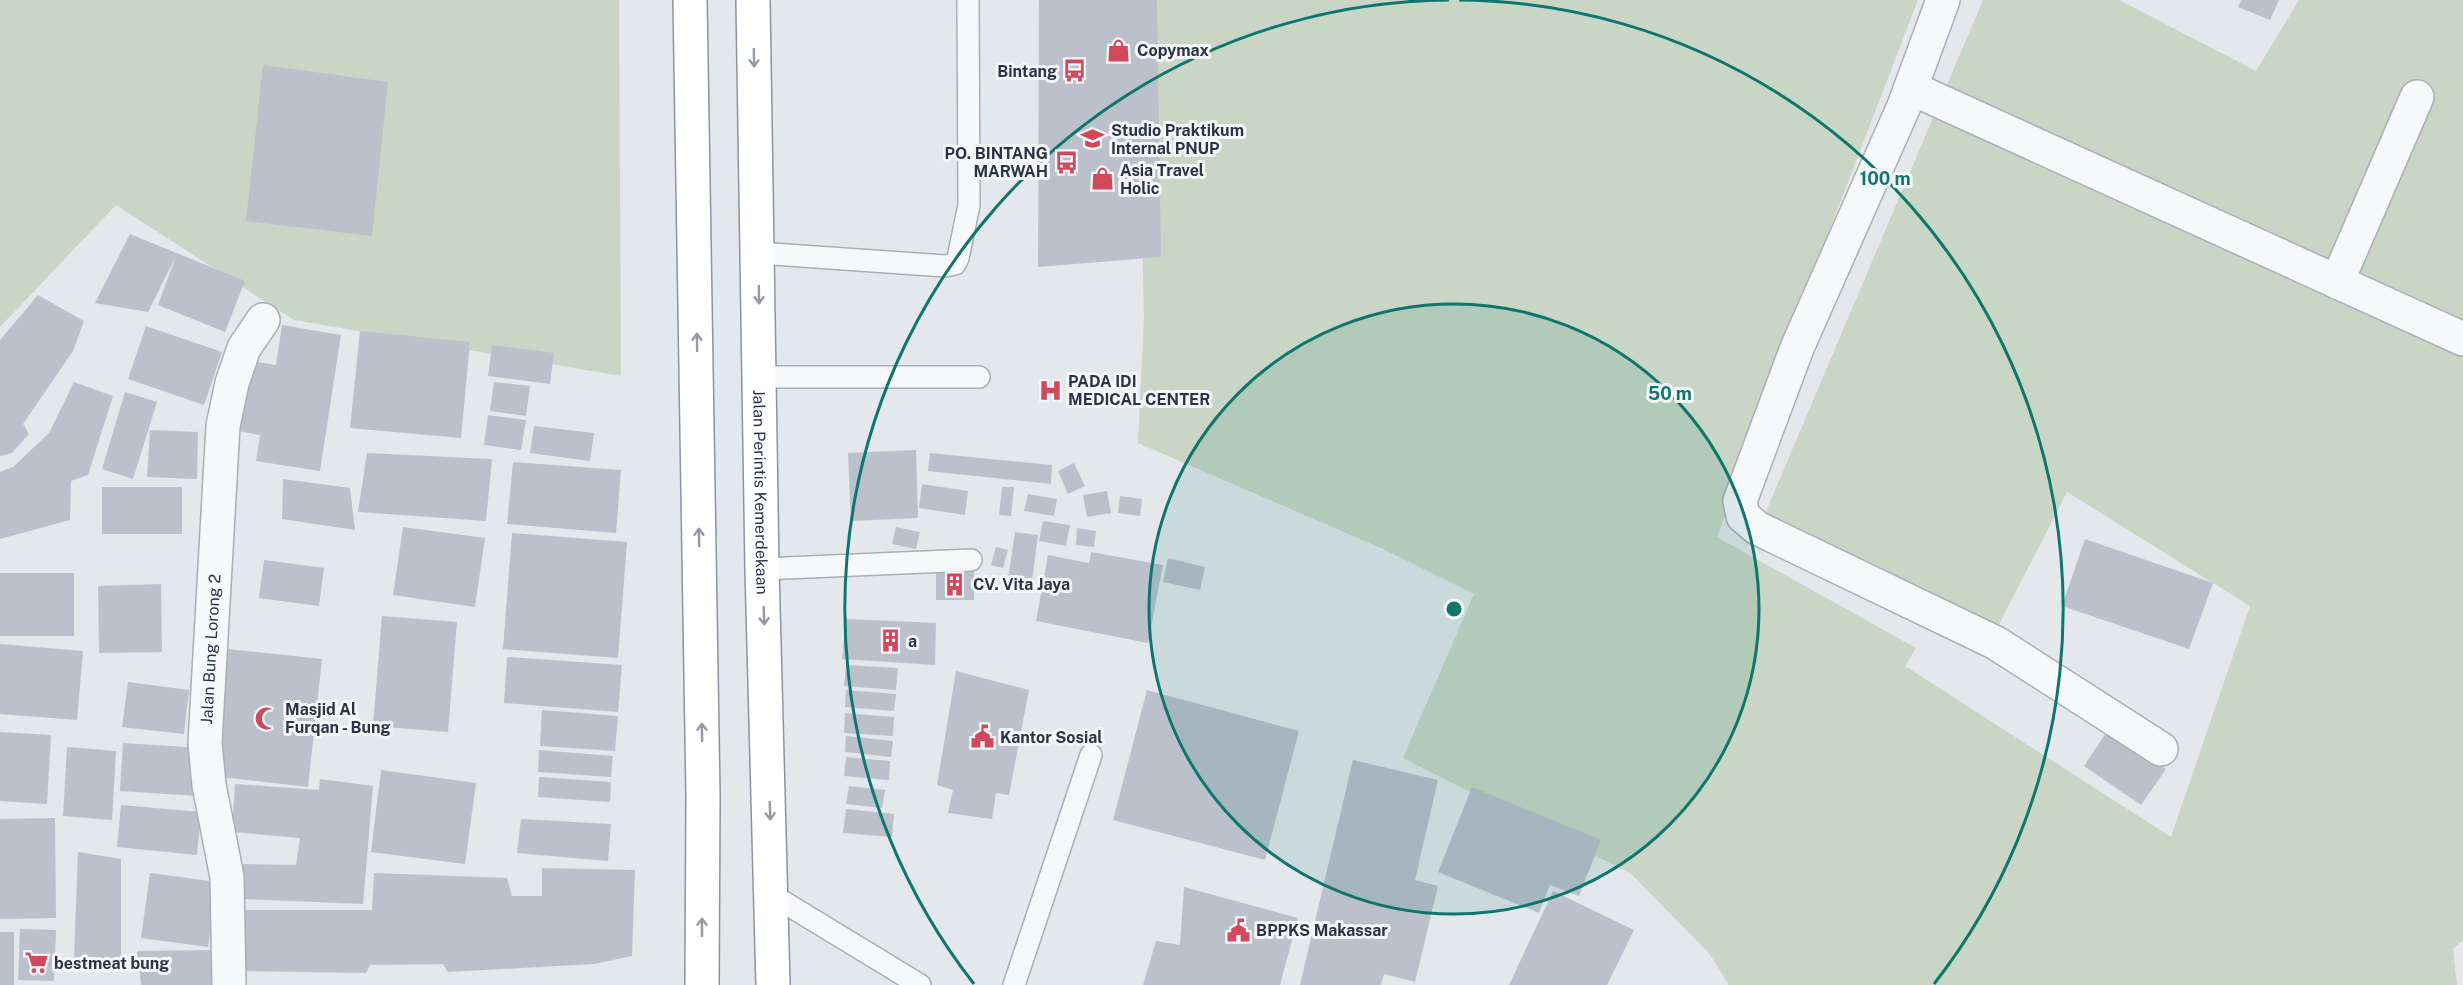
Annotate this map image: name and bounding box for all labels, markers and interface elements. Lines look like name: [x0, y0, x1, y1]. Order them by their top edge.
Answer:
shop icon: Copymax: [1106, 37, 1132, 63]
place label: Copymax: [1137, 41, 1209, 60]
one-way arrow: [748, 48, 760, 68]
bus stop icon: Bintang: [1062, 58, 1088, 84]
place label: Bintang: [997, 62, 1057, 81]
place label: Studio Praktikum Internal PNUP: [1111, 121, 1244, 158]
school or university icon: Studio Praktikum Internal PNUP: [1080, 126, 1106, 152]
place label: PO. BINTANG MARWAH: [945, 144, 1048, 181]
bus stop icon: PO. BINTANG MARWAH: [1053, 149, 1079, 175]
place label: Asia Travel Holic: [1120, 161, 1204, 198]
shop icon: Asia Travel Holic: [1089, 166, 1115, 192]
text: 100 m: [1859, 168, 1911, 189]
one-way arrow: [753, 285, 765, 305]
one-way arrow: [691, 332, 702, 352]
place label: PADA IDI MEDICAL CENTER: [1068, 372, 1210, 409]
hospital icon: PADA IDI MEDICAL CENTER: [1037, 377, 1063, 403]
text: 50 m: [1648, 383, 1692, 404]
street label: Jalan Perintis Kemerdekaan: [750, 389, 772, 595]
one-way arrow: [693, 527, 705, 547]
building icon: CV. Vita Jaya: [942, 571, 968, 597]
street label: Jalan Bung Lorong 2: [197, 573, 224, 725]
place label: CV. Vita Jaya: [973, 575, 1070, 594]
centre of rings: [1444, 599, 1464, 619]
one-way arrow: [758, 606, 769, 626]
building icon: a: [877, 628, 903, 654]
place label: a: [908, 632, 917, 651]
place label: Masjid Al Furqan - Bung: [285, 700, 391, 737]
mosque icon: Masjid Al Furqan - Bung: [254, 705, 280, 731]
one-way arrow: [696, 722, 708, 742]
public building icon: Kantor Sosial: [969, 724, 995, 750]
place label: Kantor Sosial: [1000, 728, 1103, 747]
one-way arrow: [764, 801, 775, 821]
one-way arrow: [696, 917, 708, 937]
public building icon: BPPKS Makassar: [1225, 917, 1251, 943]
place label: BPPKS Makassar: [1256, 921, 1388, 940]
supermarket icon: bestmeat bung: [23, 950, 49, 976]
place label: bestmeat bung: [54, 954, 169, 973]

